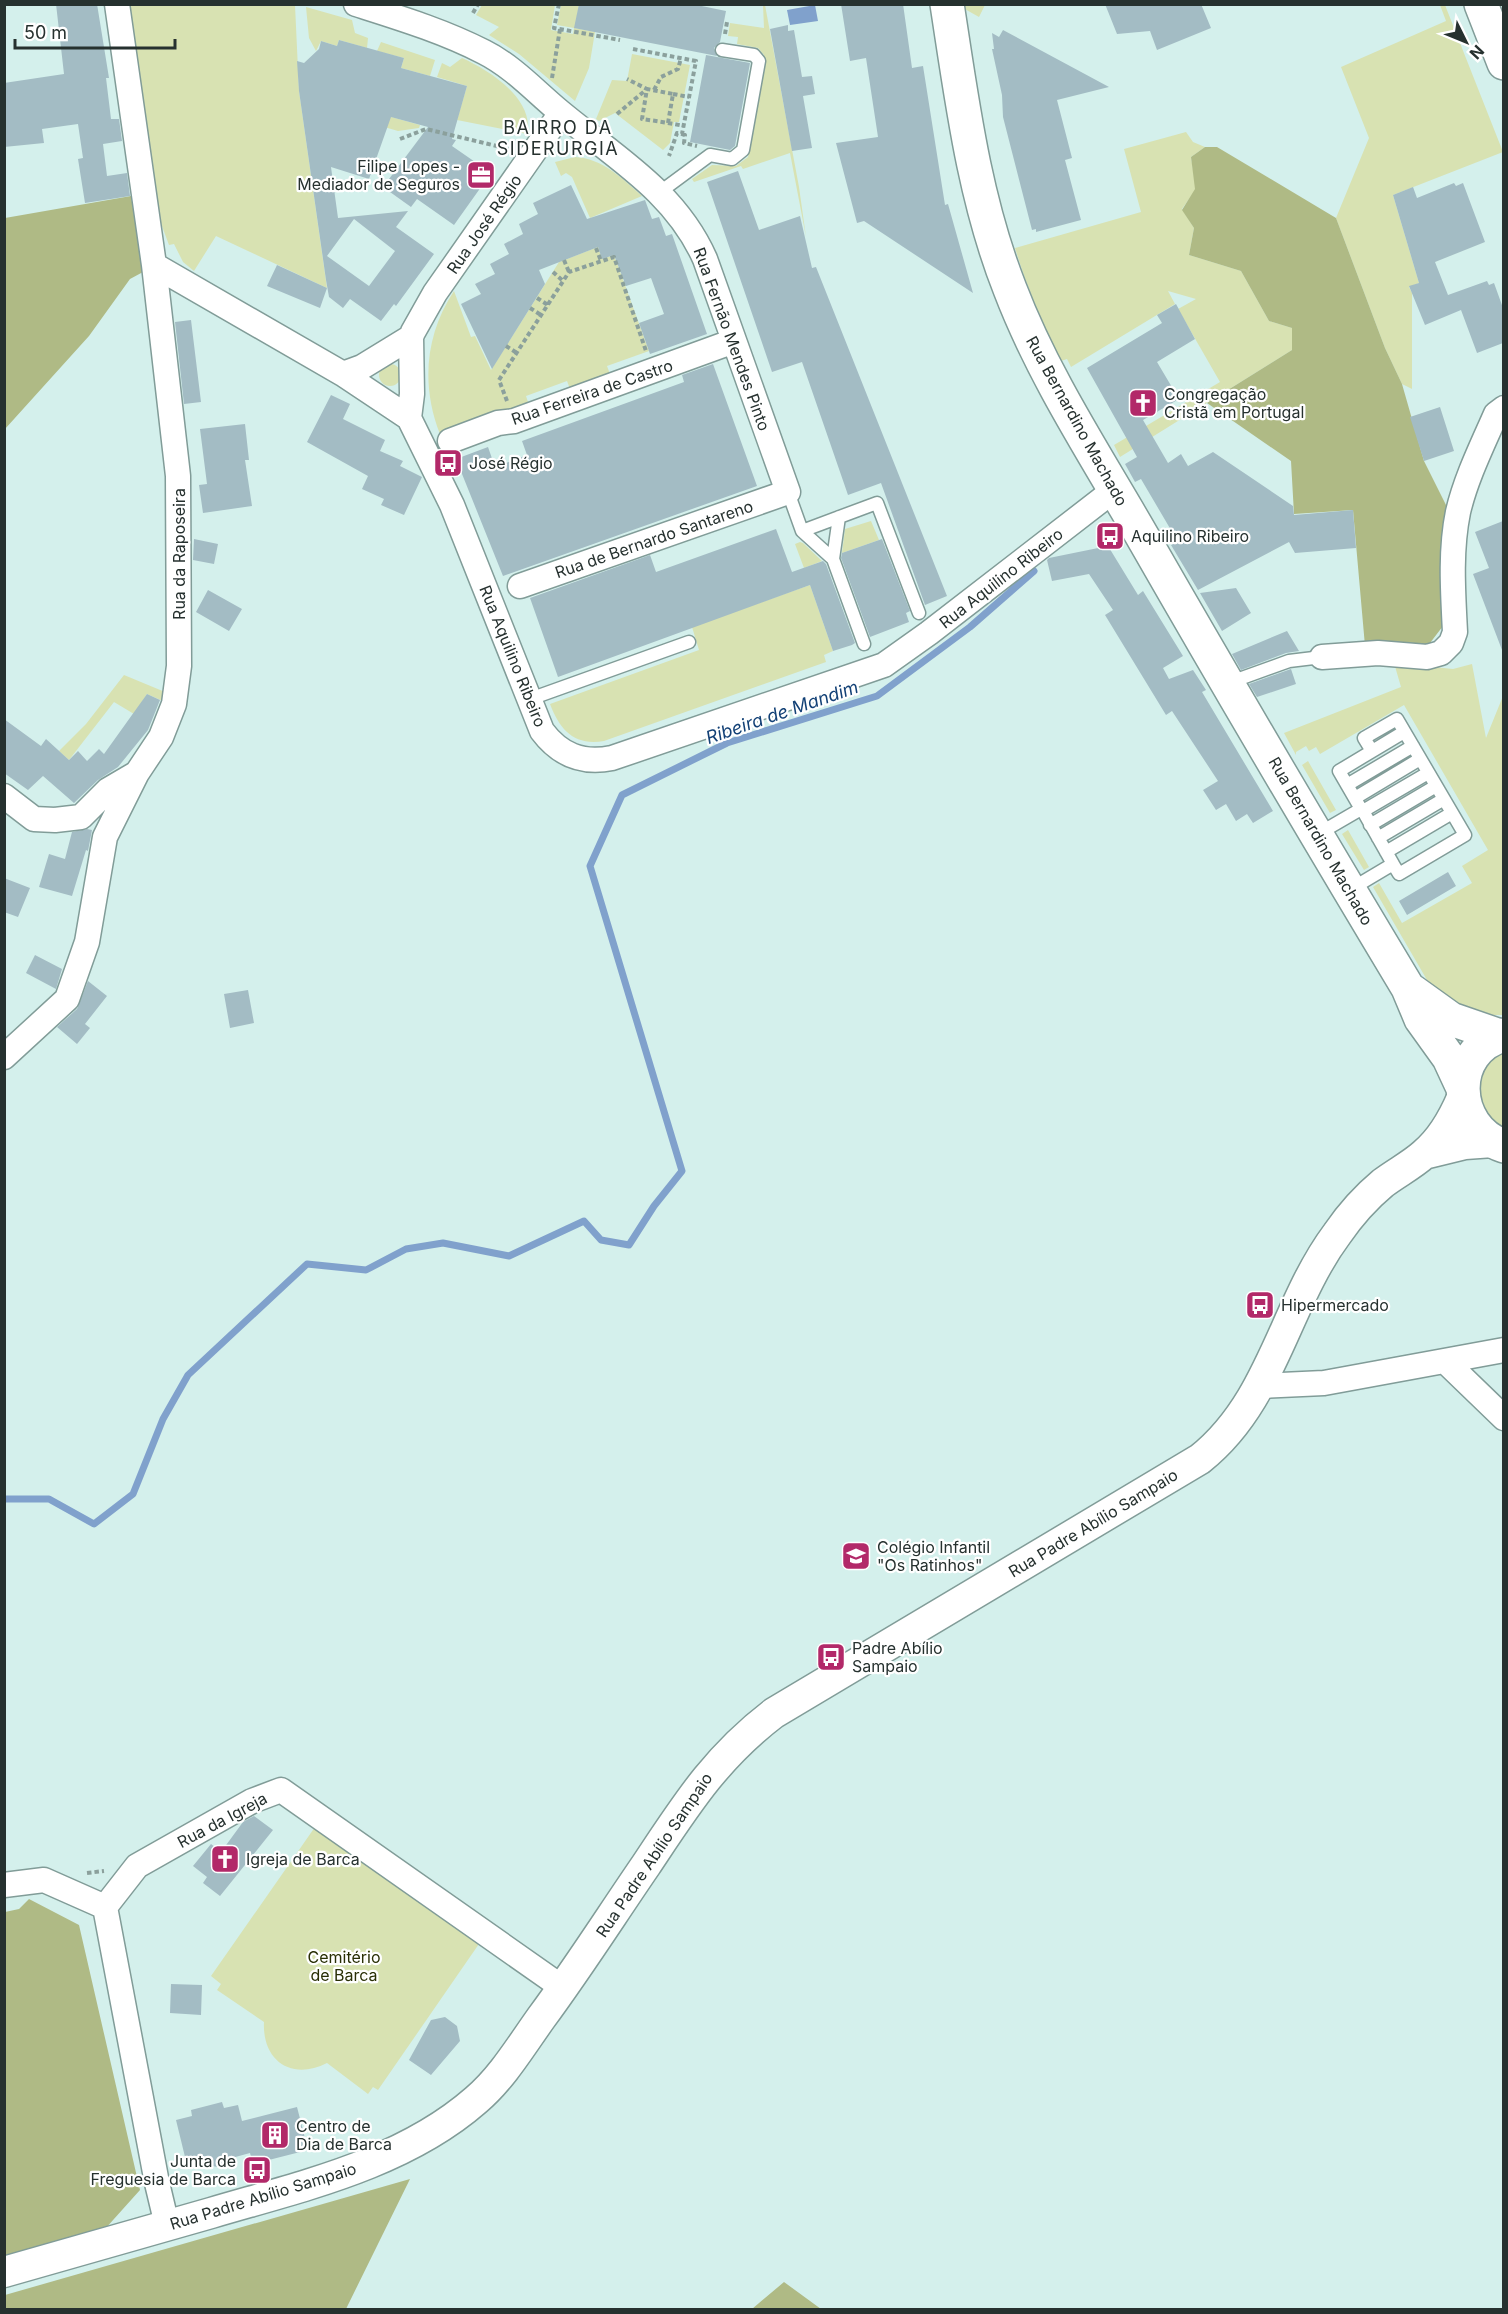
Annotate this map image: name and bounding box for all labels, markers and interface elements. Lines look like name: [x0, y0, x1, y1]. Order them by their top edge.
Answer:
scale bar: [15, 12, 176, 50]
north arrow: [1436, 12, 1496, 72]
text: 50 m: [24, 22, 67, 43]
text: N: [1465, 41, 1488, 64]
district label: BAIRRO DA SIDERURGIA: [497, 117, 619, 159]
place label: Filipe Lopes - Mediador de Seguros: [297, 156, 460, 194]
office icon: Filipe Lopes - Mediador de Seguros: [465, 159, 497, 191]
street label: Rua José Régio: [442, 170, 526, 278]
street label: Rua Fernão Mendes Pinto: [689, 245, 775, 433]
street label: Rua Bernardino Machado: [1022, 333, 1132, 509]
street label: Rua Ferreira de Castro: [509, 355, 675, 429]
place label: Congregação Cristã em Portugal: [1164, 384, 1304, 422]
church icon: Congregação Cristã em Portugal: [1127, 387, 1159, 419]
bus stop icon: José Régio: [432, 447, 464, 479]
place label: José Régio: [469, 453, 553, 473]
street label: Rua da Raposeira: [169, 488, 189, 620]
street label: Rua de Bernardo Santareno: [552, 496, 756, 582]
bus stop icon: Aquilino Ribeiro: [1094, 520, 1126, 552]
street label: Rua Aquilino Ribeiro: [935, 524, 1067, 632]
place label: Aquilino Ribeiro: [1131, 526, 1249, 546]
street label: Rua Aquilino Ribeiro: [475, 582, 551, 730]
water label: Ribeira de Mandim: [703, 676, 861, 748]
street label: Rua Bernardino Machado: [1265, 753, 1377, 929]
bus stop icon: Hipermercado: [1244, 1289, 1276, 1321]
place label: Hipermercado: [1281, 1295, 1389, 1315]
street label: Rua Padre Abílio Sampaio: [1005, 1464, 1181, 1582]
place label: Colégio Infantil "Os Ratinhos": [877, 1537, 990, 1575]
school or university icon: Colégio Infantil "Os Ratinhos": [840, 1540, 872, 1572]
place label: Padre Abílio Sampaio: [852, 1638, 943, 1676]
bus stop icon: Padre Abílio Sampaio: [815, 1641, 847, 1673]
street label: Rua Padre Abílio Sampaio: [591, 1769, 717, 1941]
street label: Rua da Igreja: [174, 1788, 270, 1852]
church icon: Igreja de Barca: [209, 1843, 241, 1875]
place label: Igreja de Barca: [246, 1849, 360, 1869]
park label: Cemitério de Barca: [307, 1947, 381, 1985]
place label: Centro de Dia de Barca: [296, 2116, 392, 2154]
building icon: Centro de Dia de Barca: [259, 2119, 291, 2151]
place label: Junta de Freguesia de Barca: [90, 2151, 236, 2189]
bus stop icon: Junta de Freguesia de Barca: [241, 2154, 273, 2186]
street label: Rua Padre Abílio Sampaio: [167, 2158, 359, 2234]

